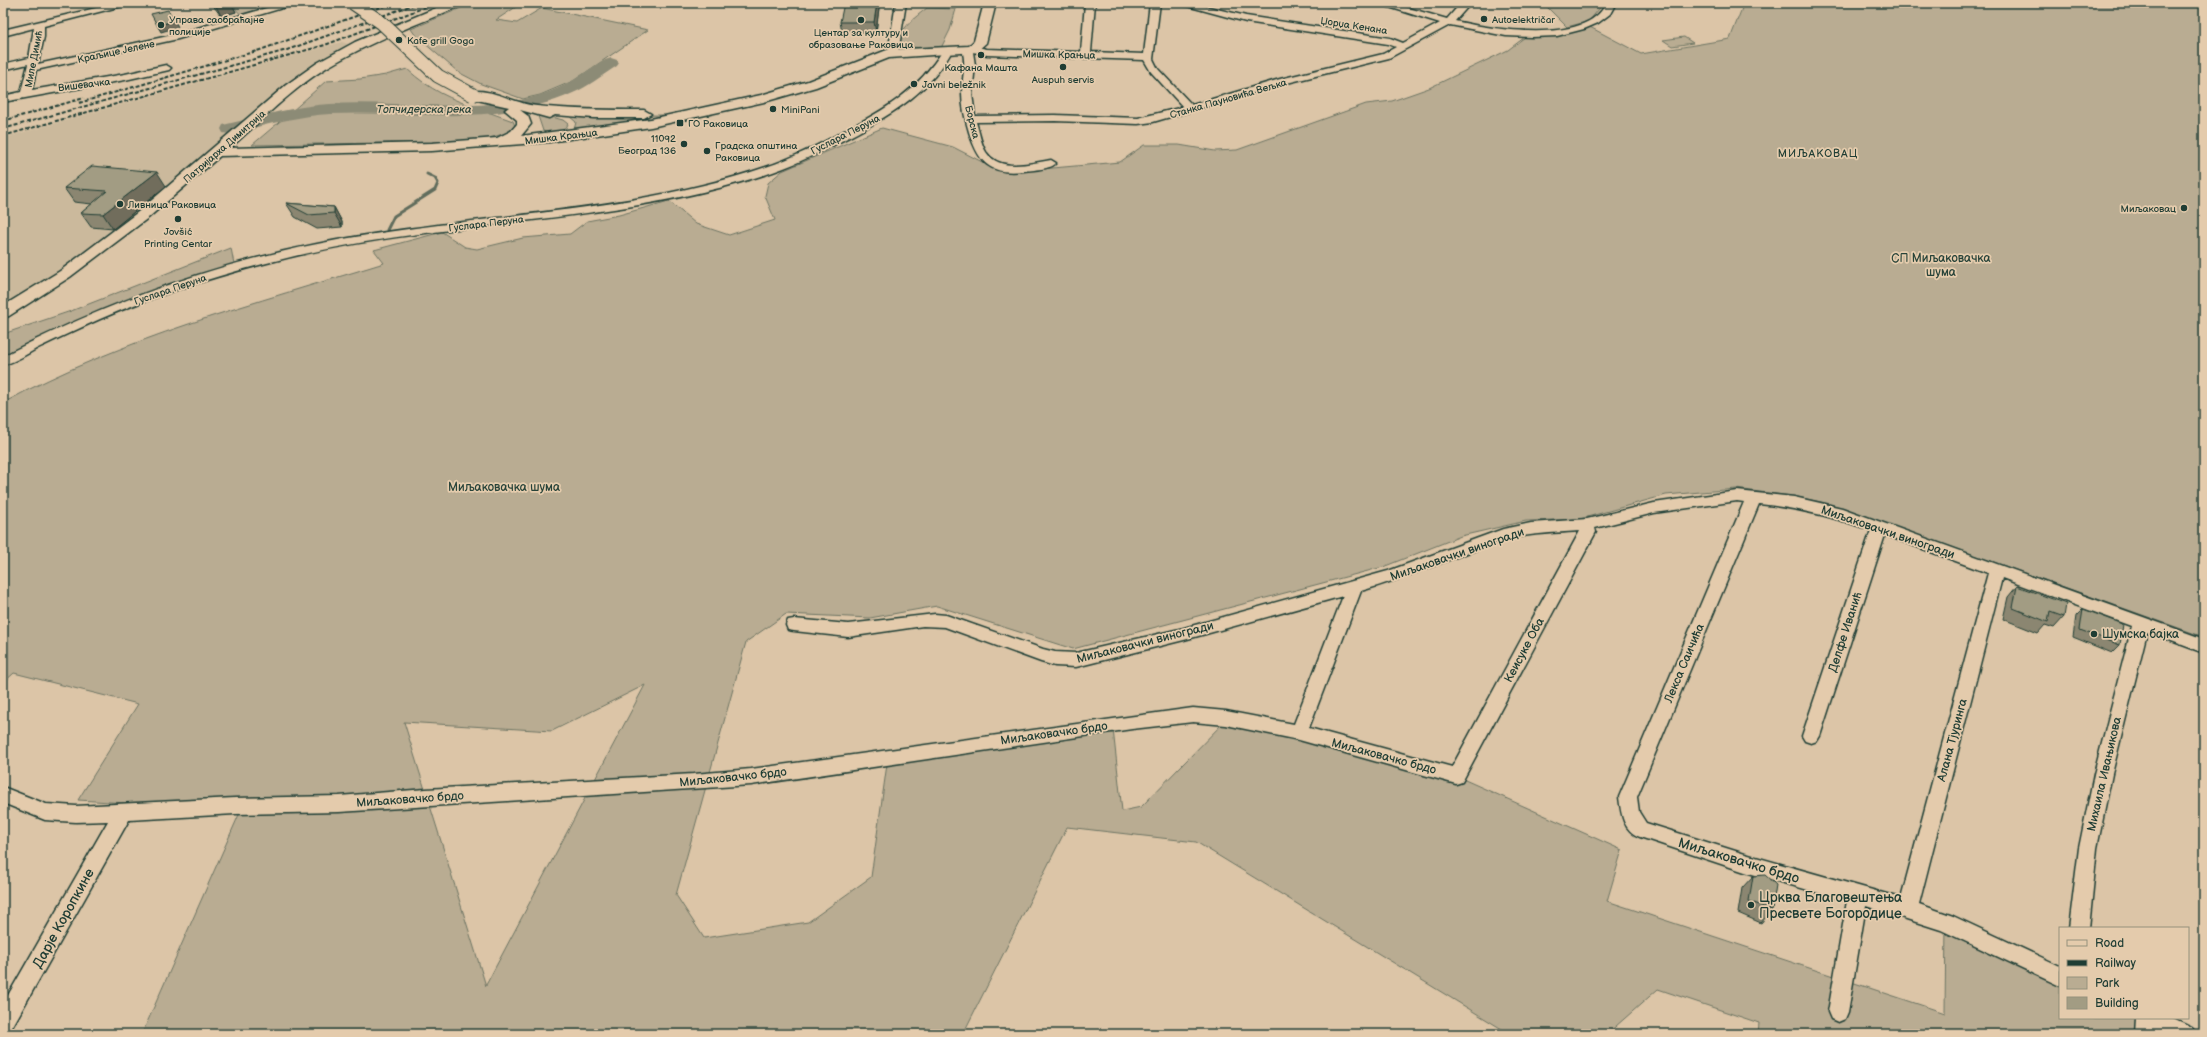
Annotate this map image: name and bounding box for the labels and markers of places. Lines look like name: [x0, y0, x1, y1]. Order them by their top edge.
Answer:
place label: Управа саобраћајне полиције: [169, 14, 265, 38]
marker: Autoelektričar: [1479, 14, 1489, 24]
place label: Autoelektričar: [1492, 14, 1555, 26]
marker: Центар за културу и образовање Раковица: [856, 15, 866, 25]
marker: Управа саобраћајне полиције: [156, 20, 166, 30]
place label: Центар за културу и образовање Раковица: [809, 27, 913, 51]
marker: Kafe grill Goga: [394, 35, 404, 45]
place label: Kafe grill Goga: [407, 35, 474, 47]
marker: Кафана Машта: [976, 50, 986, 60]
place label: Кафана Машта: [944, 62, 1018, 74]
marker: Auspuh servis: [1058, 62, 1068, 72]
place label: Auspuh servis: [1032, 74, 1094, 86]
marker: Javni beležnik: [909, 79, 919, 89]
place label: Javni beležnik: [922, 79, 986, 91]
marker: MiniPani: [768, 104, 778, 114]
place label: MiniPani: [781, 104, 819, 116]
marker: ГО Раковица: [675, 118, 685, 128]
place label: ГО Раковица: [688, 118, 748, 130]
place label: 11092 Београд 136: [618, 133, 676, 157]
marker: 11092 Београд 136: [679, 139, 689, 149]
place label: Градска општина Раковица: [715, 140, 797, 164]
marker: Градска општина Раковица: [702, 146, 712, 156]
marker: Ливница Раковица: [115, 199, 125, 209]
place label: Ливница Раковица: [127, 199, 216, 211]
place label: Миљаковац: [2121, 203, 2176, 215]
marker: Миљаковац: [2179, 203, 2189, 213]
marker: Jovšić Printing Centar: [173, 214, 183, 224]
place label: Jovšić Printing Centar: [144, 226, 212, 250]
place label: Шумска бајка: [2102, 627, 2179, 642]
marker: Шумска бајка: [2089, 629, 2099, 639]
place label: Црква Благовештења Пресвете Богородице: [1759, 889, 1903, 922]
marker: Црква Благовештења Пресвете Богородице: [1746, 900, 1756, 910]

